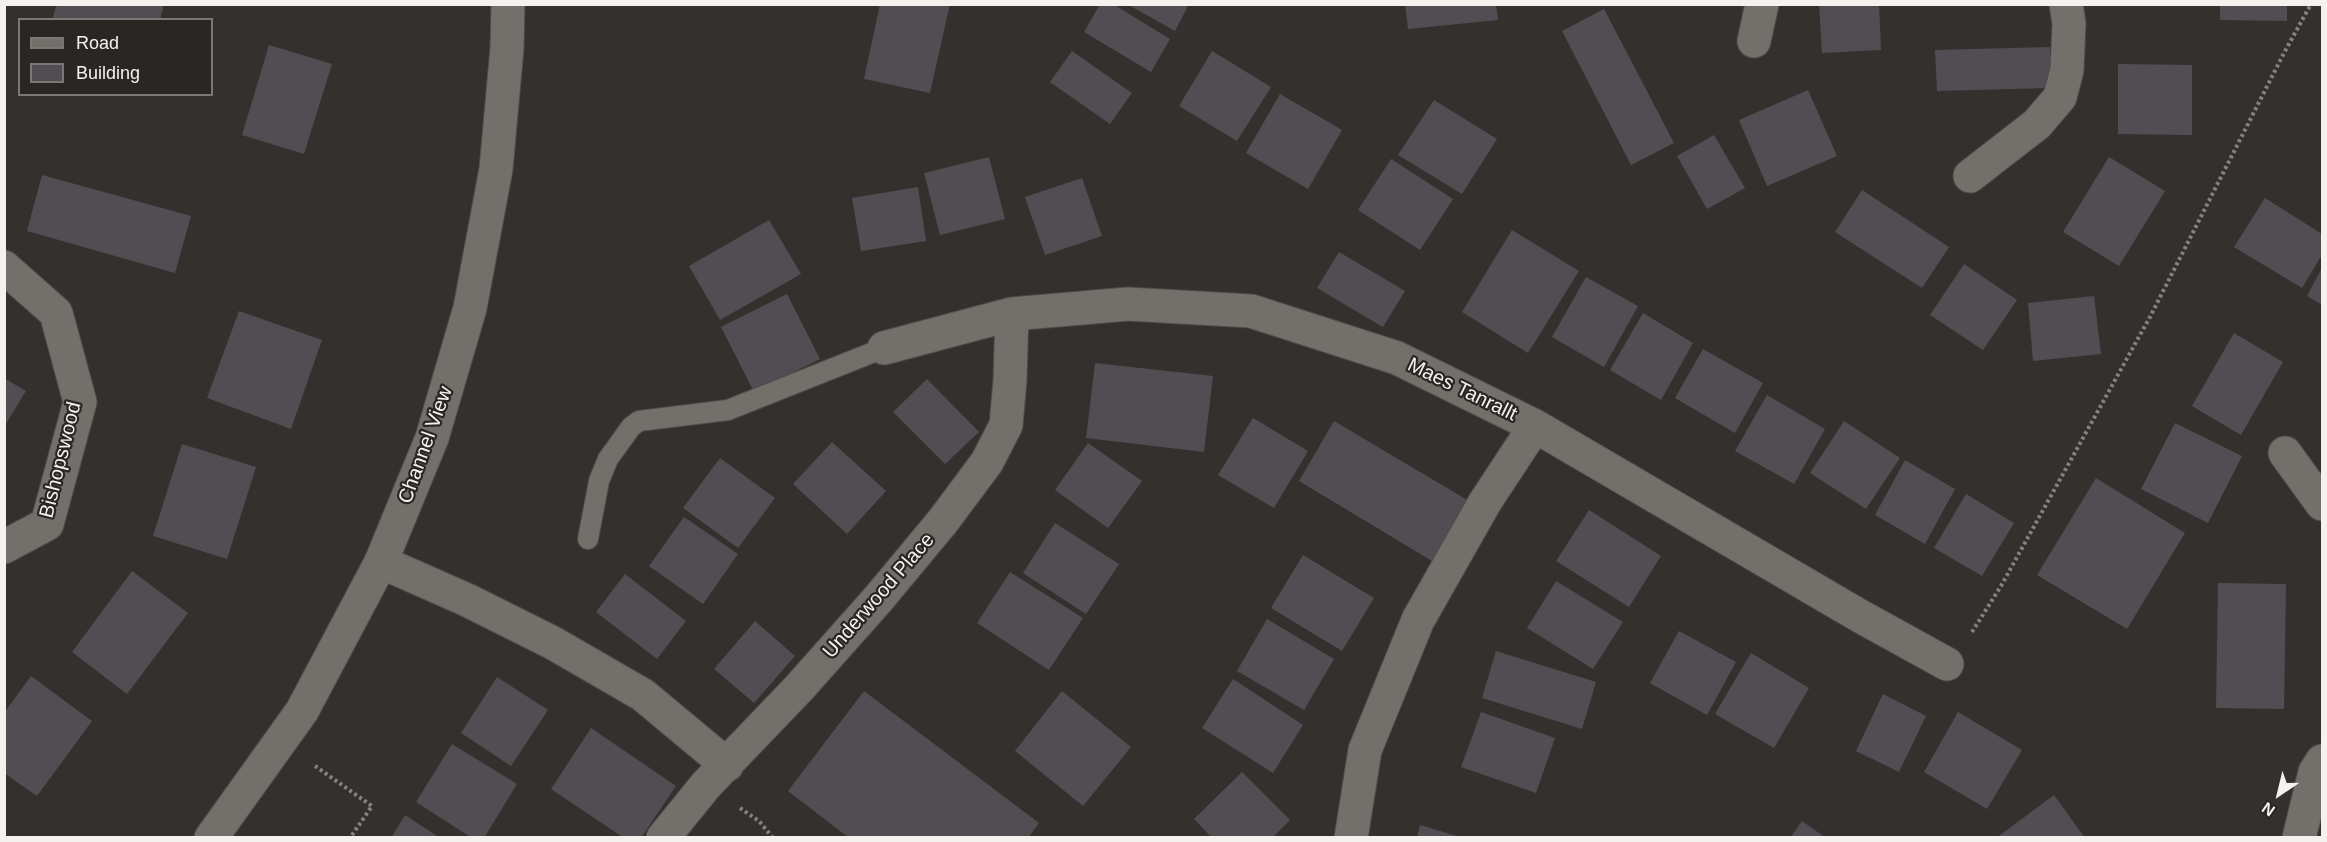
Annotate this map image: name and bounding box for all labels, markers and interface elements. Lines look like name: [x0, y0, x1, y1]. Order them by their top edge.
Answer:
legend: [18, 18, 213, 96]
text: Road: [76, 33, 119, 53]
text: Building: [76, 63, 140, 83]
street label: Maes Tanrallt: [1403, 353, 1521, 427]
street label: Channel View: [394, 383, 458, 507]
street label: Bishopswood: [35, 399, 87, 521]
street label: Underwood Place: [818, 529, 940, 663]
north arrow: [2249, 764, 2309, 824]
text: N: [2259, 799, 2278, 819]

